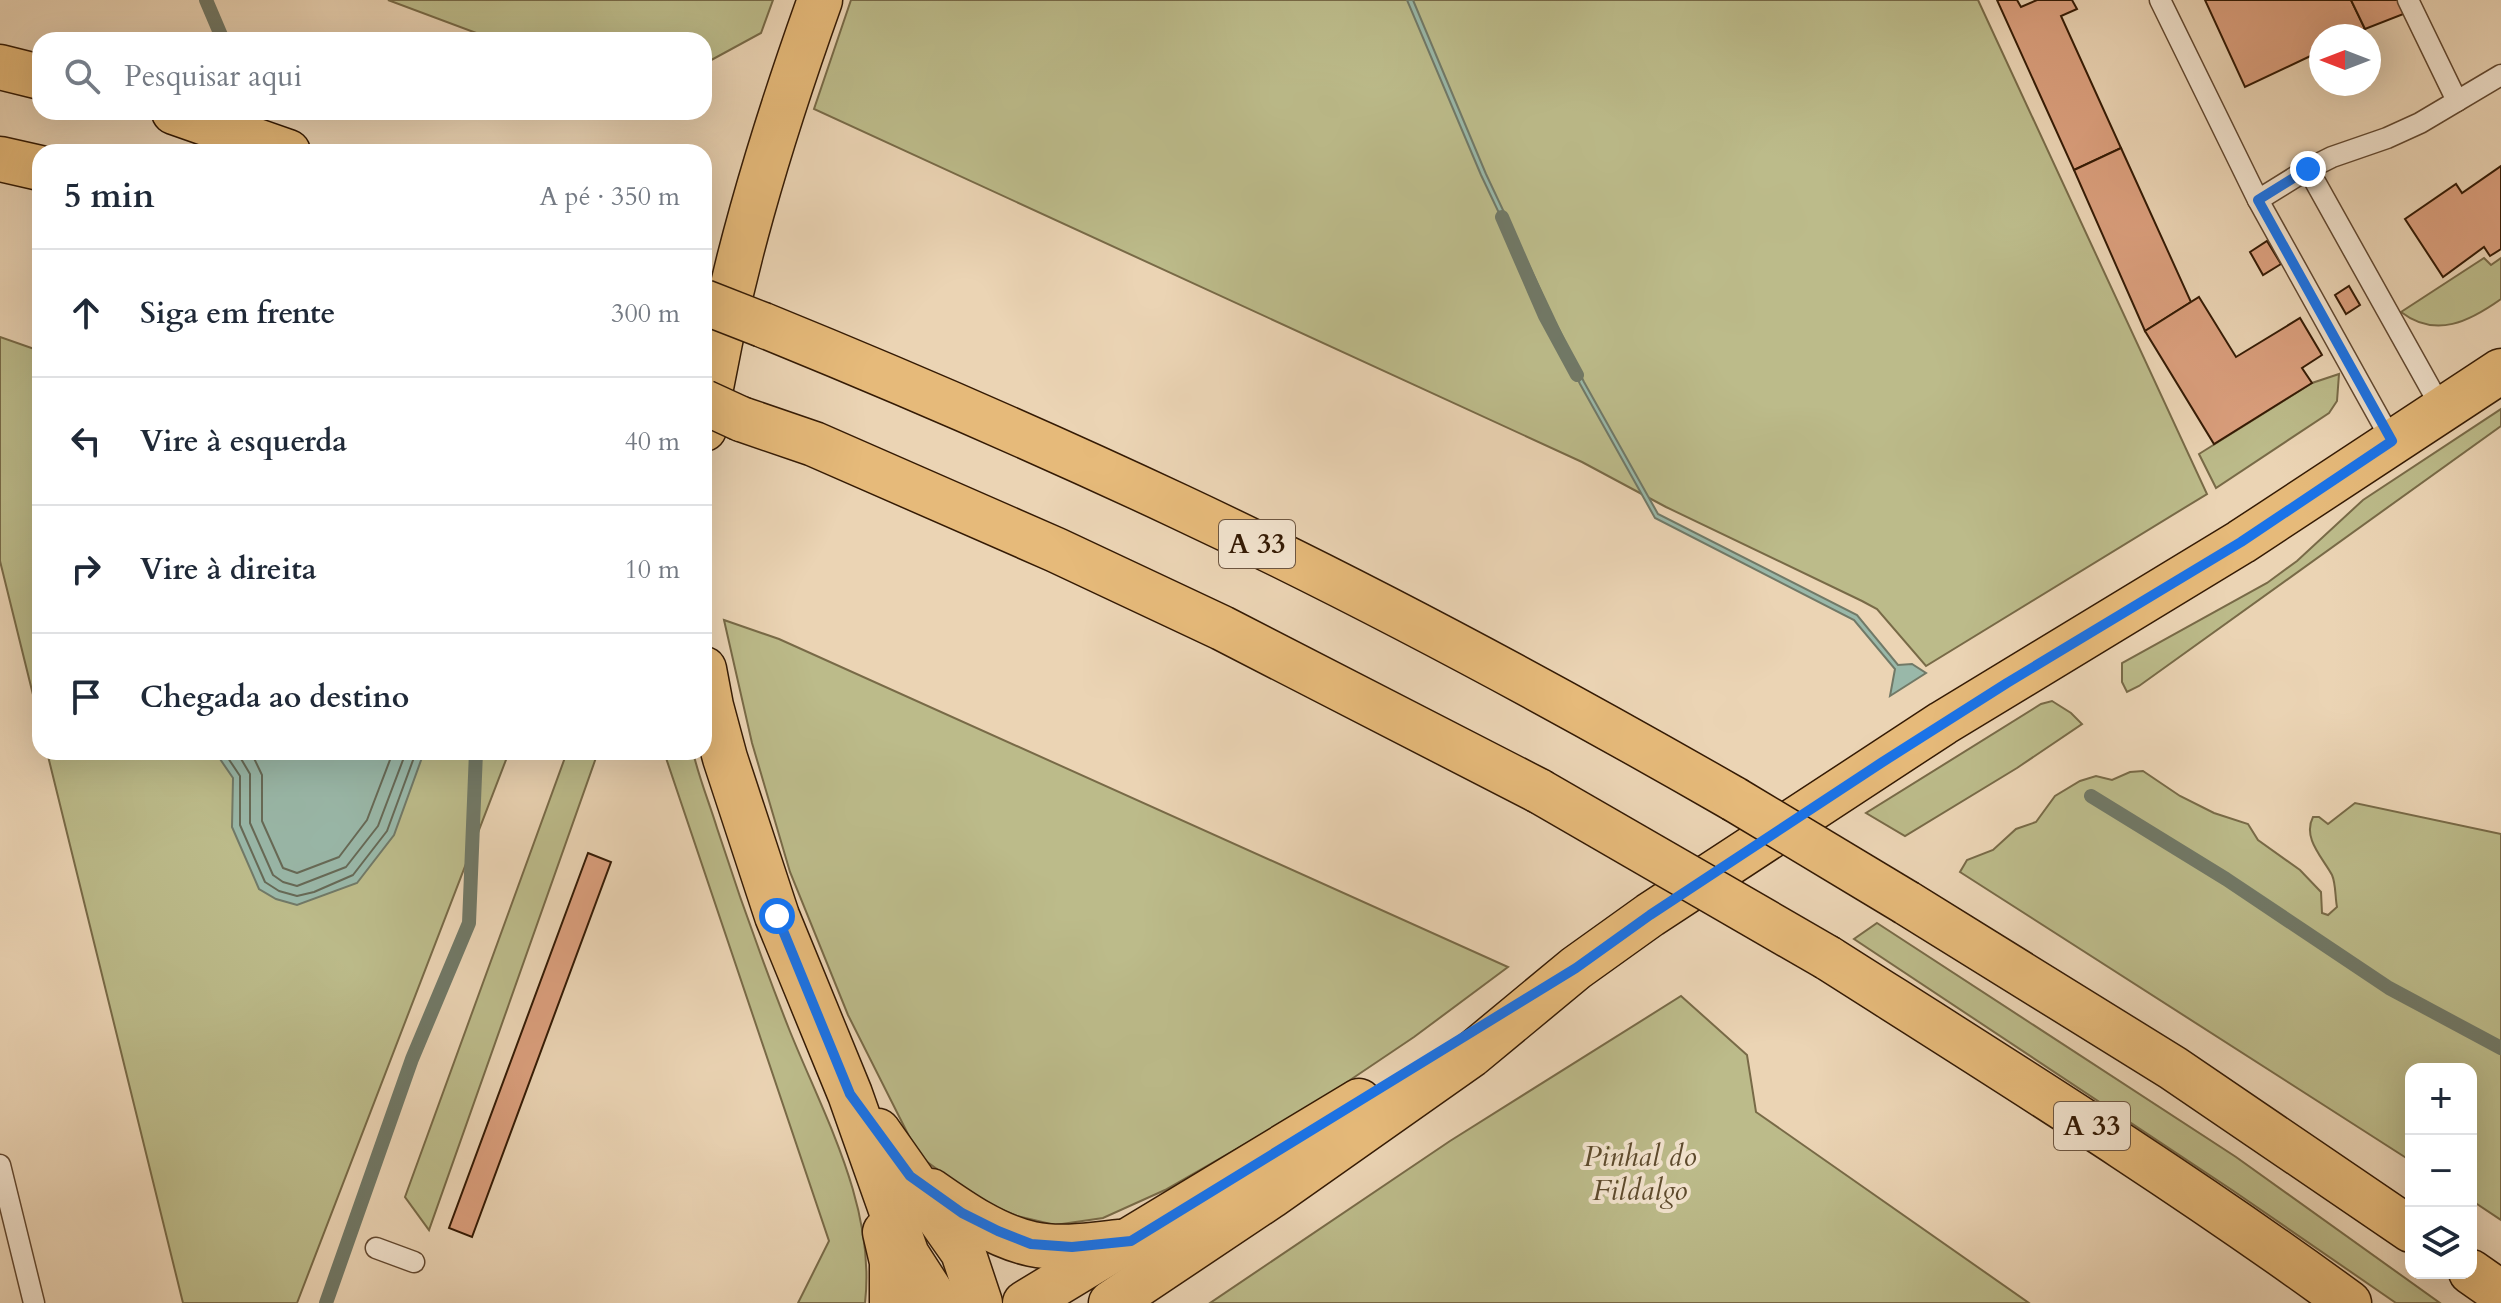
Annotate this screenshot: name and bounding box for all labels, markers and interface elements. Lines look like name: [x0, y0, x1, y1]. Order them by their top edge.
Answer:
north arrow: [2309, 24, 2381, 96]
search box: [32, 32, 712, 120]
icon: search: [60, 54, 104, 98]
text: Pesquisar aqui: [124, 56, 302, 97]
route end: [2290, 151, 2326, 187]
text: 5 min: [64, 173, 155, 219]
text: A pé · 350 m: [539, 179, 680, 214]
icon: ahead: [64, 291, 108, 335]
text: Siga em frente: [140, 293, 335, 334]
text: 300 m: [611, 296, 680, 331]
icon: left: [64, 419, 108, 463]
text: Vire à esquerda: [140, 421, 347, 462]
text: 40 m: [624, 424, 680, 459]
road number: A 33: [1219, 520, 1295, 568]
icon: right: [64, 547, 108, 591]
text: Vire à direita: [140, 549, 317, 590]
text: 10 m: [624, 552, 680, 587]
icon: arrive: [64, 675, 108, 719]
text: Chegada ao destino: [140, 677, 409, 718]
route start: [759, 898, 795, 934]
map controls: [2405, 1063, 2477, 1279]
button: +: [2405, 1063, 2477, 1135]
road number: A 33: [2054, 1102, 2130, 1150]
button: −: [2405, 1135, 2477, 1207]
park label: Pinhal do Fildalgo: [1583, 1136, 1697, 1211]
button: layers: [2405, 1207, 2477, 1279]

